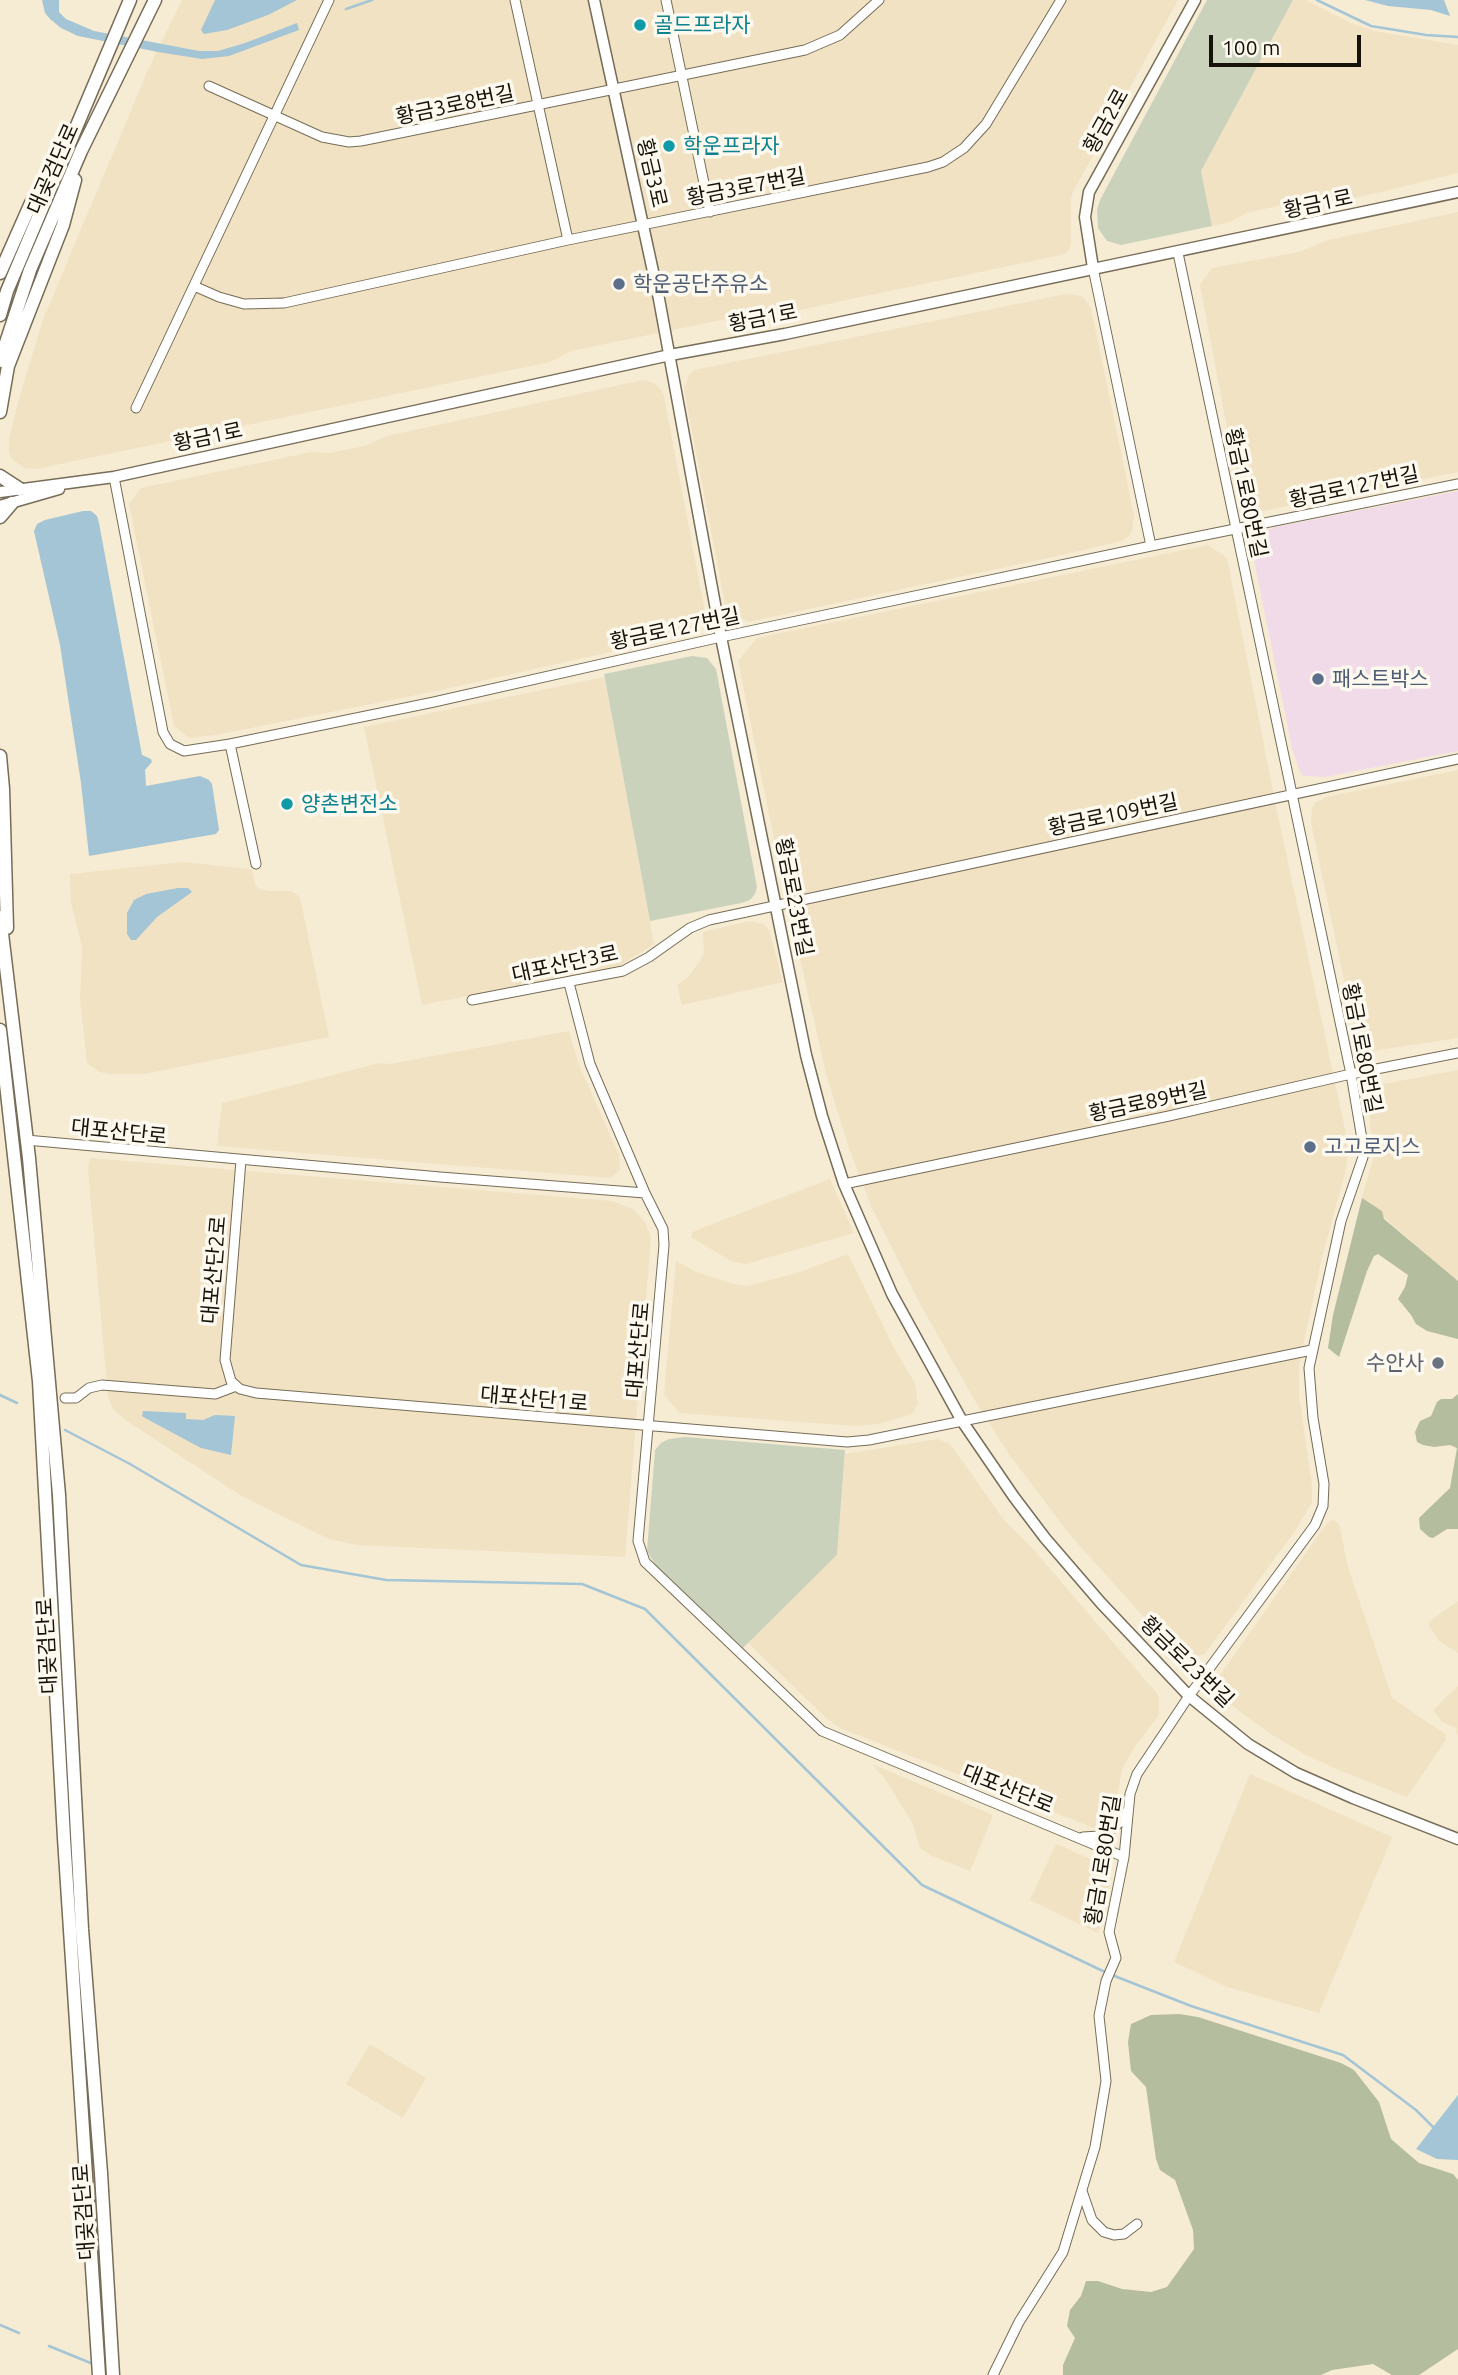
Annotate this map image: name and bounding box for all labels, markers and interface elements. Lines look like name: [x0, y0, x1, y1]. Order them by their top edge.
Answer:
place label: 골드프라자: [654, 12, 751, 38]
marker: 골드프라자: [632, 17, 648, 33]
scale bar: [1213, 21, 1365, 65]
text: 100 m: [1222, 35, 1280, 59]
street label: 황금3로8번길: [394, 80, 516, 130]
street label: 황금2로: [1078, 84, 1134, 158]
street label: 대곶검단로: [22, 120, 84, 218]
place label: 학운프라자: [683, 133, 780, 159]
street label: 황금3로: [632, 136, 672, 210]
marker: 학운프라자: [661, 138, 677, 154]
street label: 황금3로7번길: [685, 163, 807, 211]
street label: 황금1로: [1281, 184, 1355, 224]
place label: 학운공단주유소: [633, 271, 768, 297]
marker: 학운공단주유소: [611, 276, 627, 292]
street label: 황금1로: [726, 299, 800, 337]
street label: 황금1로: [171, 417, 245, 457]
street label: 황금1로80번길: [1220, 426, 1272, 560]
street label: 황금로127번길: [1287, 461, 1421, 513]
street label: 황금로127번길: [608, 603, 742, 655]
place label: 패스트박스: [1332, 666, 1429, 692]
marker: 패스트박스: [1310, 671, 1326, 687]
street label: 황금로109번길: [1046, 789, 1180, 841]
place label: 양촌변전소: [301, 791, 398, 817]
marker: 양촌변전소: [279, 796, 295, 812]
street label: 황금로23번길: [770, 836, 818, 958]
street label: 대포산단3로: [509, 940, 621, 988]
street label: 황금1로80번길: [1337, 981, 1387, 1115]
street label: 황금로89번길: [1087, 1077, 1209, 1127]
street label: 대포산단로: [70, 1114, 168, 1150]
place label: 고고로지스: [1324, 1134, 1421, 1160]
marker: 고고로지스: [1302, 1139, 1318, 1155]
street label: 대포산단2로: [197, 1215, 231, 1325]
street label: 대포산단로: [621, 1301, 655, 1399]
place label: 수안사: [1366, 1350, 1424, 1376]
marker: 수안사: [1430, 1355, 1446, 1371]
street label: 대포산단1로: [479, 1382, 589, 1416]
street label: 대곶검단로: [32, 1597, 62, 1695]
street label: 황금로23번길: [1135, 1611, 1239, 1713]
street label: 대포산단로: [958, 1759, 1058, 1819]
street label: 황금1로80번길: [1080, 1793, 1126, 1927]
street label: 대곶검단로: [68, 2163, 100, 2261]

